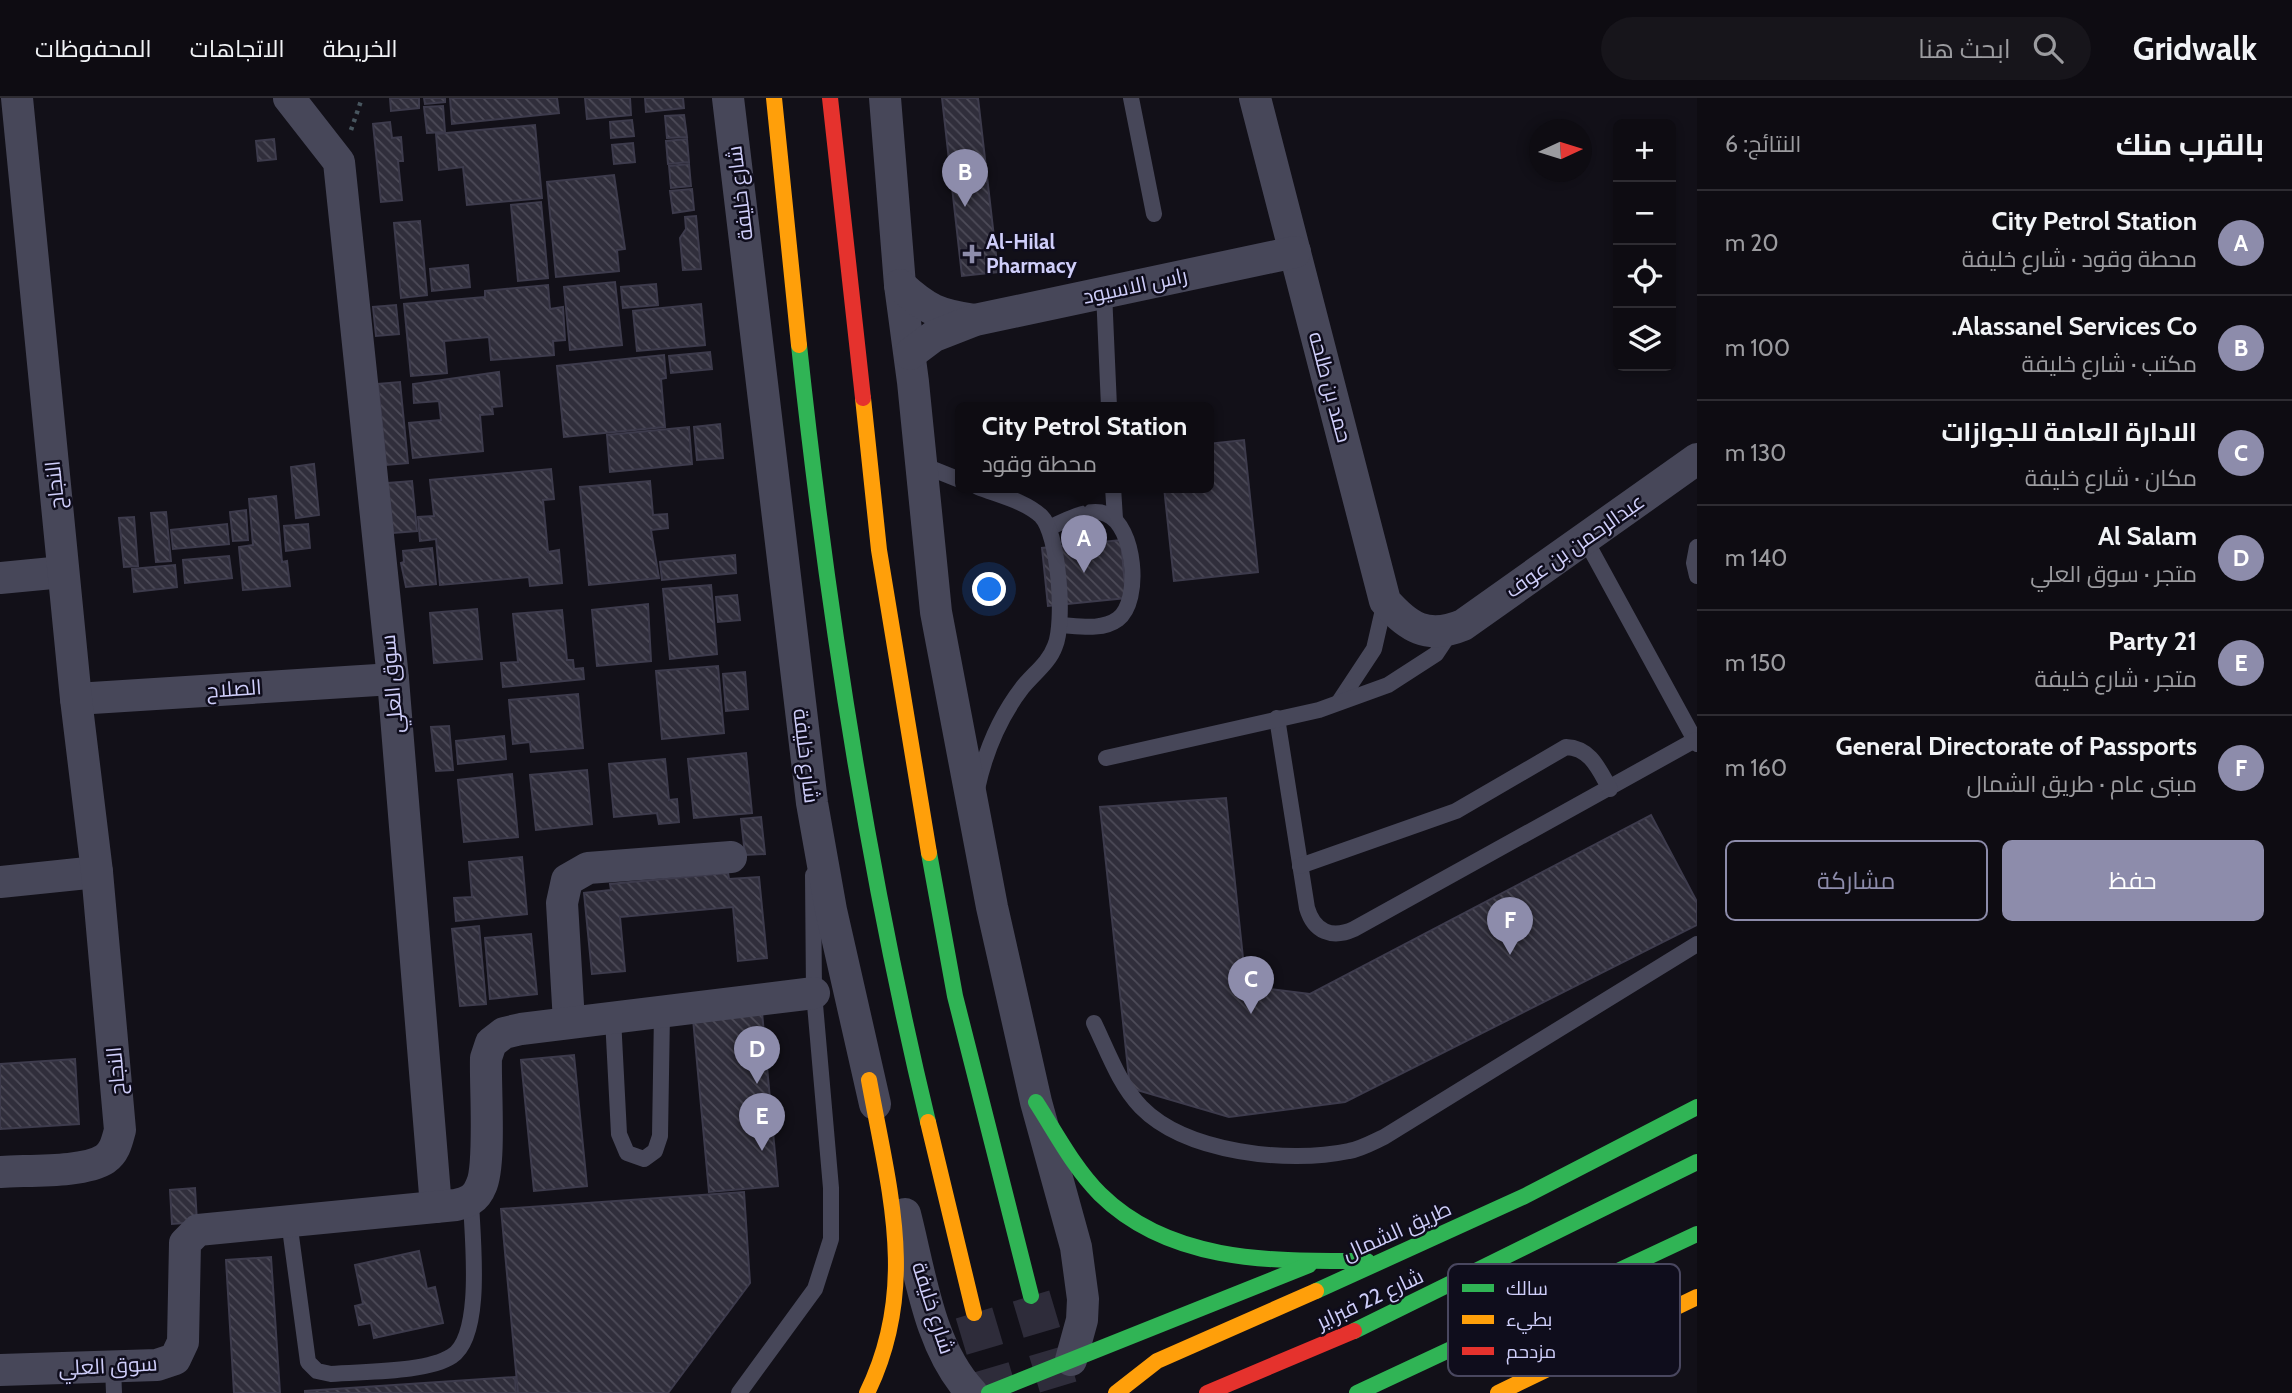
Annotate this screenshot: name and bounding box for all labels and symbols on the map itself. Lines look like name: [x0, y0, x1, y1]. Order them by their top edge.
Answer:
north arrow: [1529, 119, 1592, 182]
street label: شارع خليفة: [721, 144, 760, 242]
pin: B: [942, 149, 988, 207]
place label: Al-Hilal Pharmacy: [986, 229, 1078, 278]
marker: Al-Hilal Pharmacy: [964, 246, 980, 262]
street label: راس الاسيود: [1080, 262, 1190, 310]
street label: حمد بن طلحه: [1303, 329, 1357, 445]
street label: النجاح: [40, 459, 71, 511]
street label: عبدالرحمن بن عوف: [1500, 488, 1650, 604]
pin: A: [1061, 515, 1107, 573]
your location: [972, 572, 1006, 606]
street label: سوق العلي: [375, 633, 412, 735]
street label: الصلاح: [205, 674, 263, 705]
street label: شارع خليفة: [786, 707, 825, 805]
pin: F: [1487, 897, 1533, 955]
pin: C: [1228, 956, 1274, 1014]
pin: D: [734, 1026, 780, 1084]
street label: النجاح: [101, 1046, 132, 1096]
pin: E: [739, 1093, 785, 1151]
street label: طريق الشمال: [1338, 1195, 1456, 1267]
street label: شارع خليفة: [905, 1259, 960, 1358]
street label: شارع 22 فبراير: [1312, 1263, 1428, 1336]
legend: [1448, 1264, 1680, 1376]
text: سالك: [1506, 1277, 1548, 1300]
text: بطيء: [1506, 1308, 1552, 1334]
text: مزدحم: [1506, 1340, 1556, 1365]
street label: سوق العلي: [58, 1350, 158, 1385]

